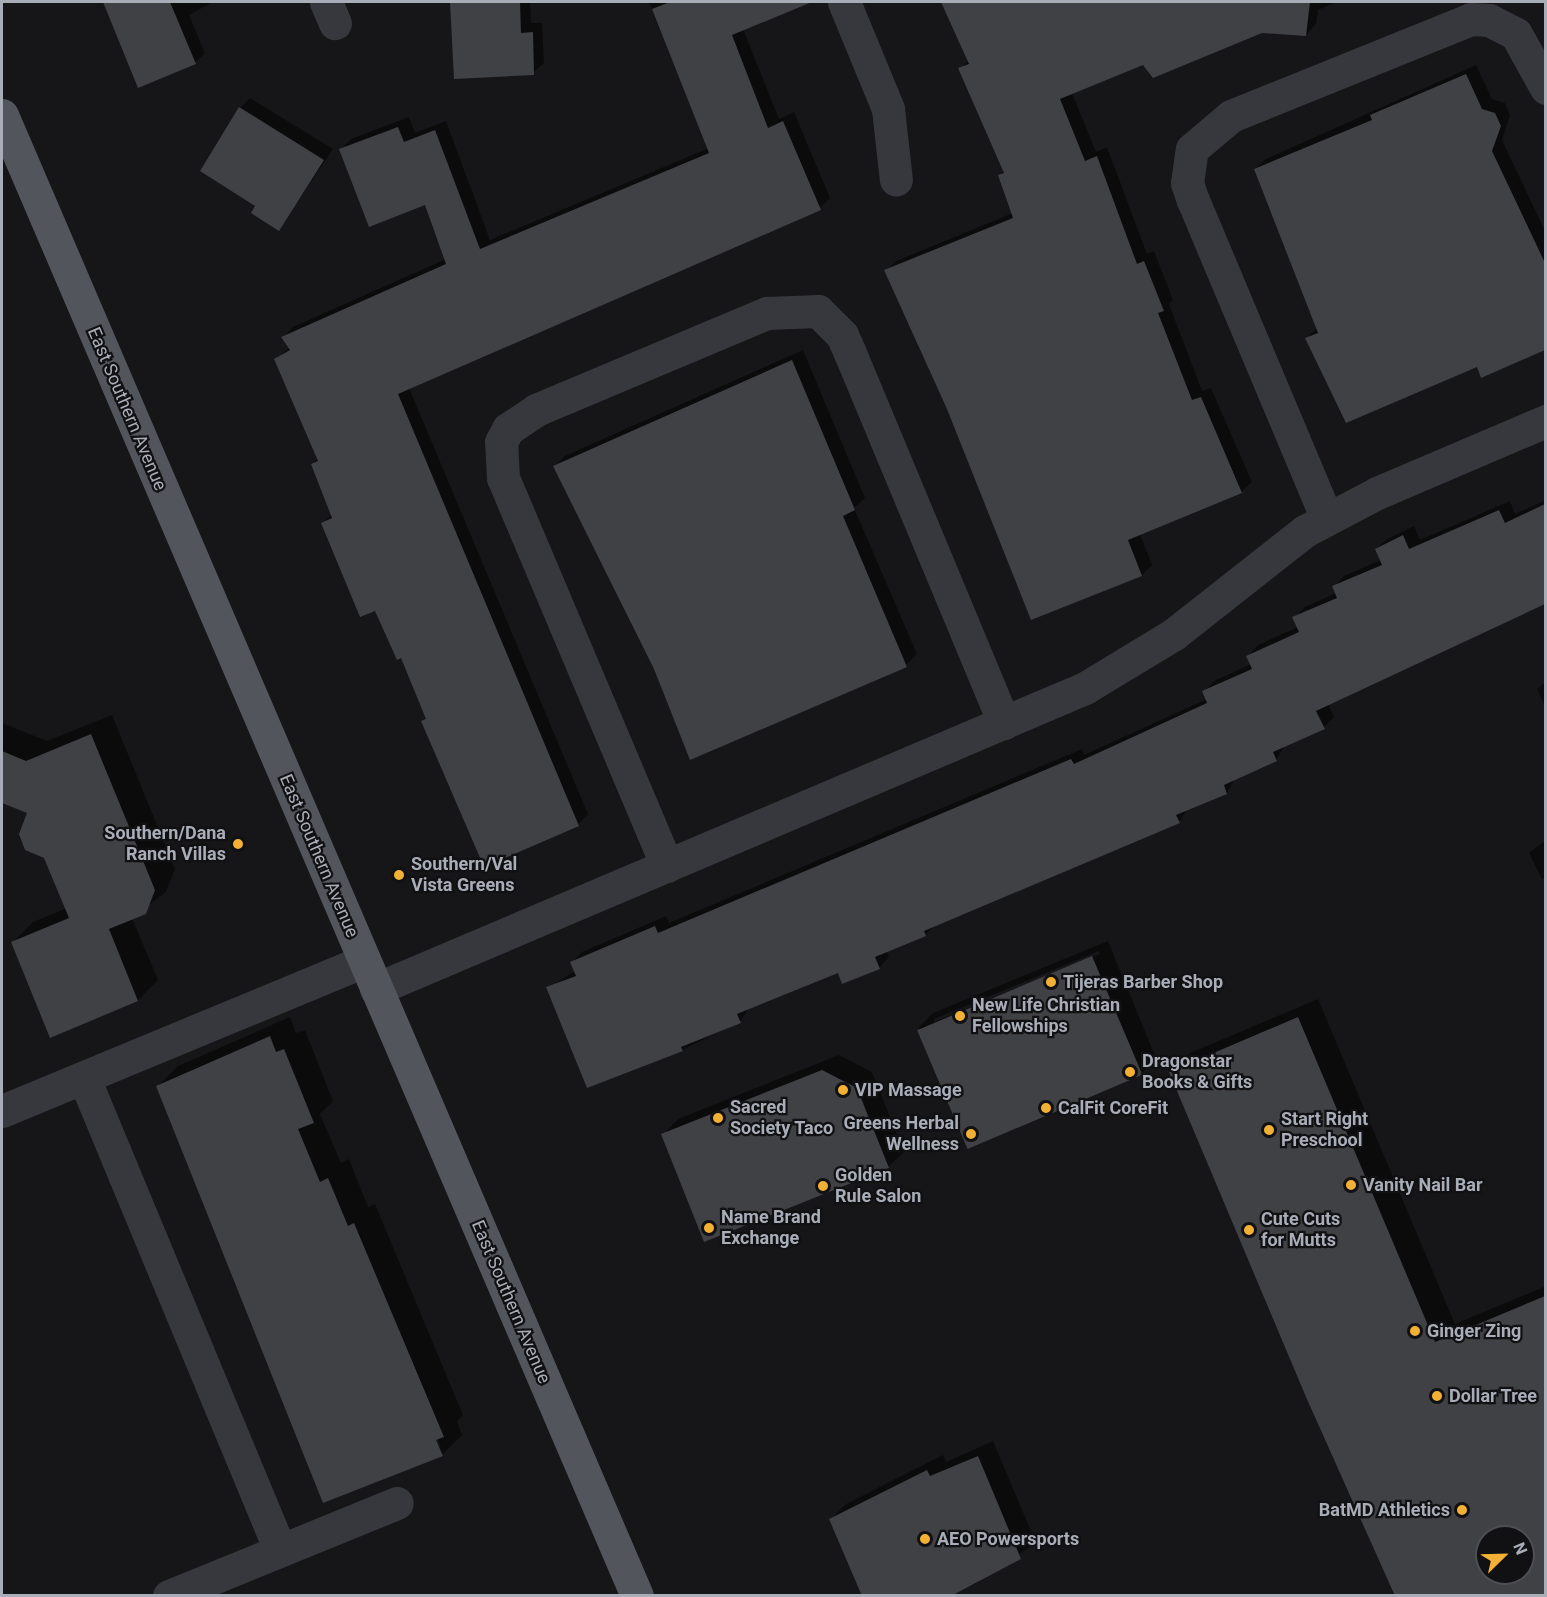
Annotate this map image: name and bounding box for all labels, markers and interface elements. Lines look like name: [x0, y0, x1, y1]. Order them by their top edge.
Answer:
street label: East Southern Avenue: [83, 324, 171, 494]
street label: East Southern Avenue: [275, 771, 363, 941]
place label: Southern/Dana Ranch Villas: [104, 823, 226, 866]
marker: Southern/Dana Ranch Villas: [231, 837, 245, 851]
place label: Southern/Val Vista Greens: [411, 854, 517, 896]
marker: Southern/Val Vista Greens: [392, 868, 406, 882]
place label: Tijeras Barber Shop: [1063, 971, 1223, 993]
marker: Tijeras Barber Shop: [1044, 975, 1058, 989]
place label: New Life Christian Fellowships: [972, 995, 1120, 1038]
marker: New Life Christian Fellowships: [953, 1009, 967, 1023]
place label: Dragonstar Books & Gifts: [1142, 1051, 1252, 1094]
marker: Dragonstar Books & Gifts: [1123, 1065, 1137, 1079]
place label: VIP Massage: [855, 1079, 962, 1101]
marker: VIP Massage: [836, 1083, 850, 1097]
place label: Sacred Society Taco: [730, 1097, 834, 1140]
place label: CalFit CoreFit: [1058, 1097, 1168, 1119]
marker: CalFit CoreFit: [1039, 1101, 1053, 1115]
place label: Start Right Preschool: [1281, 1109, 1368, 1152]
marker: Sacred Society Taco: [711, 1111, 725, 1125]
place label: Greens Herbal Wellness: [844, 1113, 959, 1156]
marker: Start Right Preschool: [1262, 1123, 1276, 1137]
marker: Greens Herbal Wellness: [964, 1127, 978, 1141]
place label: Golden Rule Salon: [835, 1165, 921, 1208]
place label: Vanity Nail Bar: [1363, 1174, 1483, 1196]
marker: Vanity Nail Bar: [1344, 1178, 1358, 1192]
marker: Golden Rule Salon: [816, 1179, 830, 1193]
place label: Name Brand Exchange: [721, 1207, 821, 1250]
place label: Cute Cuts for Mutts: [1261, 1209, 1340, 1252]
street label: East Southern Avenue: [467, 1217, 555, 1387]
marker: Name Brand Exchange: [702, 1221, 716, 1235]
marker: Cute Cuts for Mutts: [1242, 1223, 1256, 1237]
place label: Ginger Zing: [1427, 1320, 1521, 1342]
marker: Ginger Zing: [1408, 1324, 1422, 1338]
place label: Dollar Tree: [1449, 1385, 1538, 1407]
marker: Dollar Tree: [1430, 1389, 1444, 1403]
place label: BatMD Athletics: [1319, 1499, 1450, 1521]
marker: BatMD Athletics: [1455, 1503, 1469, 1517]
north arrow: [1475, 1525, 1535, 1585]
place label: AEO Powersports: [937, 1528, 1079, 1550]
marker: AEO Powersports: [918, 1532, 932, 1546]
text: N: [1509, 1540, 1531, 1557]

